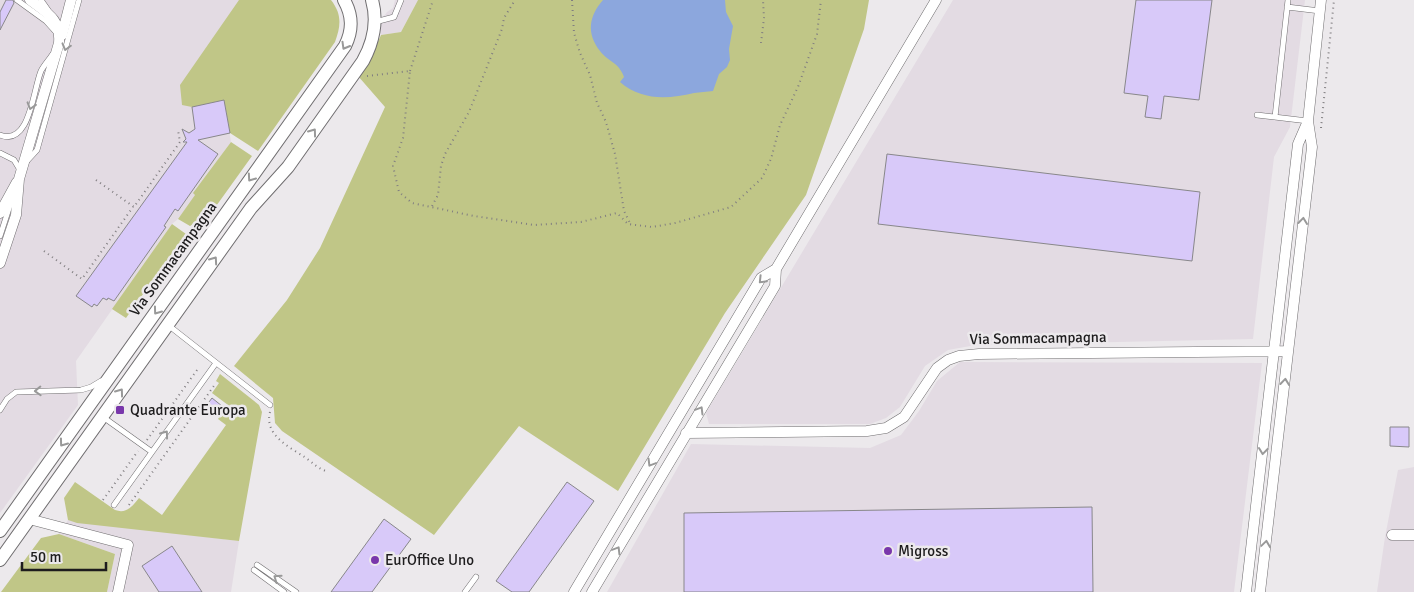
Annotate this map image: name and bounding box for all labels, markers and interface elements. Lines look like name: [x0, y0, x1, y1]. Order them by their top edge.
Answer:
one-way arrow: [341, 40, 351, 49]
one-way arrow: [61, 42, 72, 51]
one-way arrow: [26, 101, 36, 109]
one-way arrow: [307, 128, 316, 138]
one-way arrow: [248, 173, 257, 182]
street label: Via Sommacampagna: [125, 198, 221, 320]
one-way arrow: [1297, 217, 1308, 225]
one-way arrow: [208, 256, 217, 266]
one-way arrow: [759, 274, 768, 283]
one-way arrow: [154, 305, 163, 315]
street label: Via Sommacampagna: [969, 328, 1107, 348]
one-way arrow: [1279, 378, 1290, 386]
one-way arrow: [33, 386, 41, 396]
one-way arrow: [113, 389, 123, 398]
place label: Quadrante Europa: [130, 401, 246, 419]
marker: Quadrante Europa: [114, 404, 126, 416]
one-way arrow: [693, 407, 703, 416]
one-way arrow: [160, 431, 168, 440]
one-way arrow: [60, 438, 69, 447]
one-way arrow: [1258, 447, 1269, 455]
one-way arrow: [647, 457, 657, 466]
one-way arrow: [1260, 539, 1271, 547]
scale bar: [22, 540, 106, 572]
place label: Migross: [898, 542, 949, 560]
marker: Migross: [882, 545, 894, 557]
one-way arrow: [610, 547, 620, 556]
text: 50 m: [30, 548, 61, 566]
place label: EurOffice Uno: [385, 551, 474, 569]
marker: EurOffice Uno: [369, 554, 381, 566]
one-way arrow: [273, 575, 282, 584]

